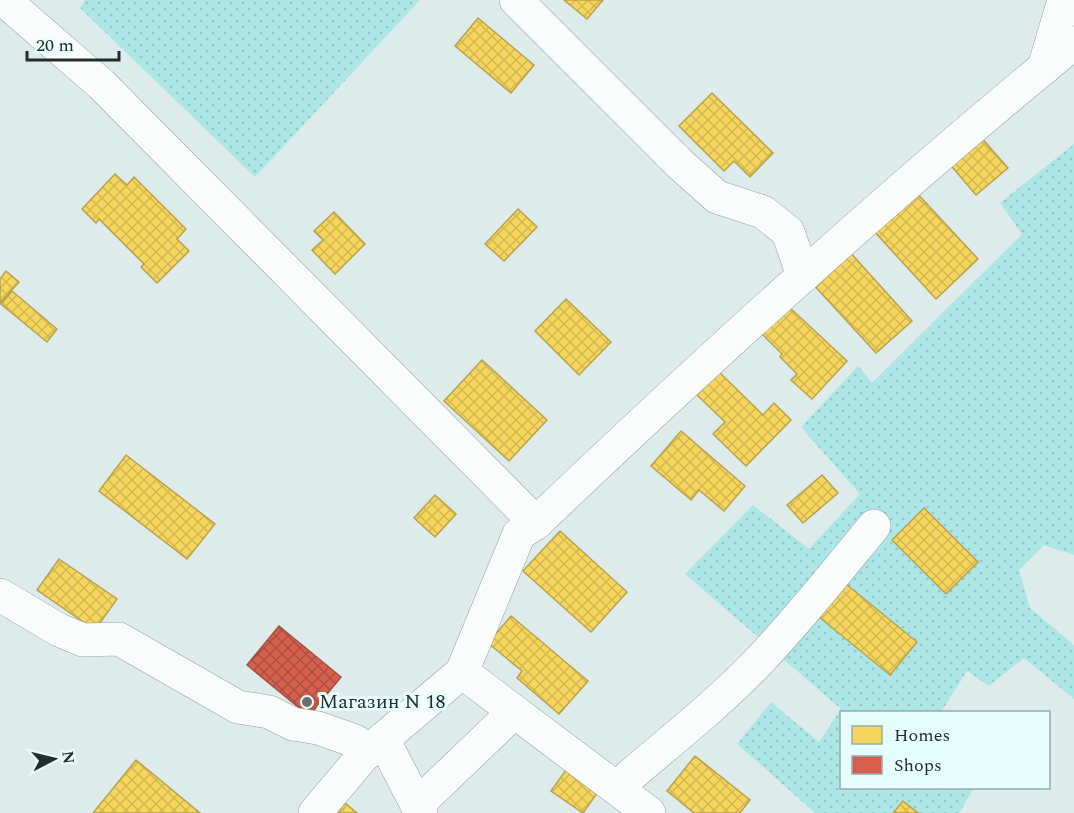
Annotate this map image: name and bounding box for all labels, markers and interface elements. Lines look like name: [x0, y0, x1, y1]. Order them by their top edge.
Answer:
scale bar: [27, 24, 118, 62]
text: 20 m: [36, 32, 74, 59]
place label: Магазин N 18: [319, 687, 446, 717]
marker: Магазин N 18: [300, 695, 314, 709]
legend: [840, 711, 1050, 789]
text: Homes: [894, 722, 950, 749]
north arrow: [24, 729, 84, 789]
text: N: [55, 749, 81, 765]
text: Shops: [894, 752, 942, 779]

